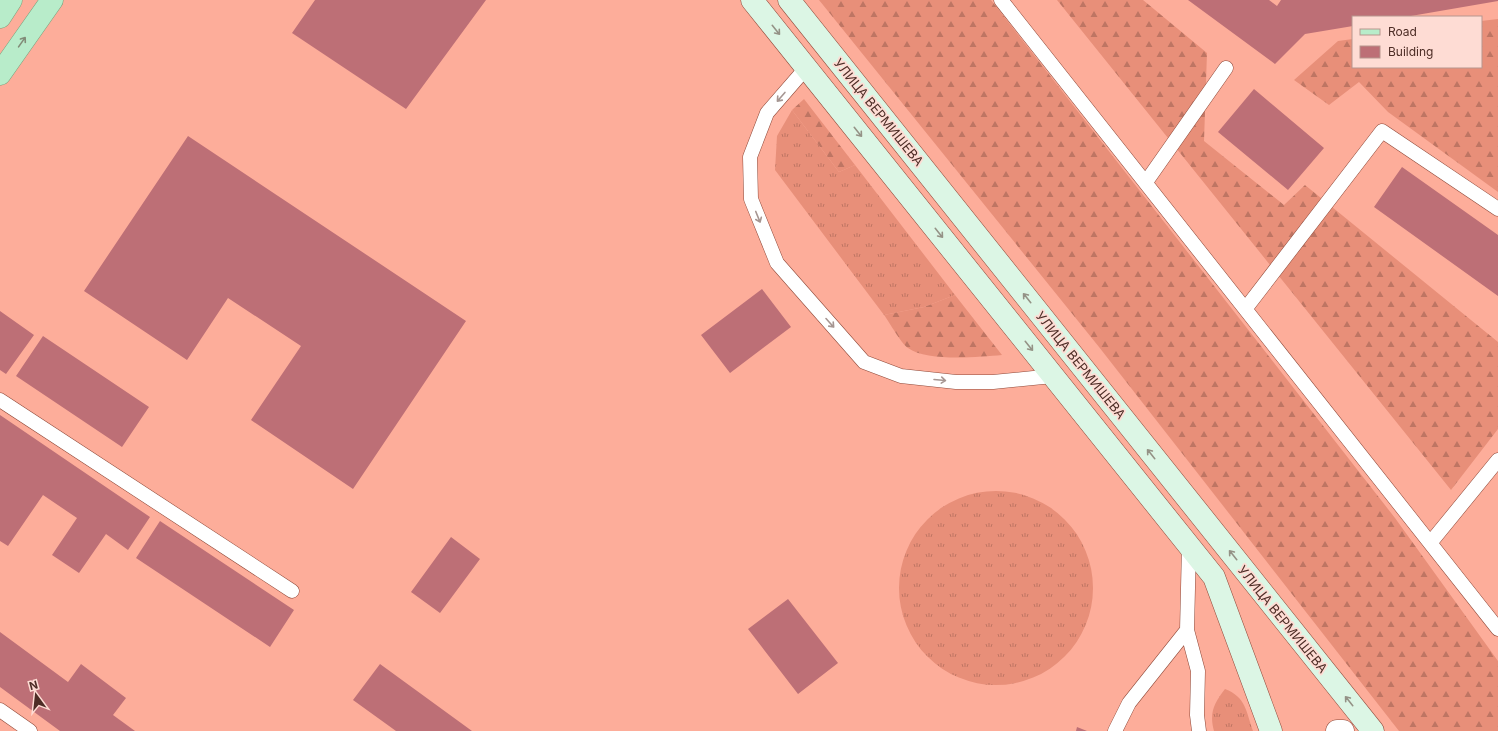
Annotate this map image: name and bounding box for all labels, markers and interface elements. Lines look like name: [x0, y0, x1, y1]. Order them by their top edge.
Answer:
legend: [1352, 16, 1482, 68]
text: Road: [1388, 24, 1417, 39]
one-way arrow: [772, 25, 781, 36]
one-way arrow: [18, 37, 26, 48]
text: Building: [1388, 44, 1433, 59]
street label: УЛИЦА ВЕРМИШЕВА: [831, 55, 927, 169]
one-way arrow: [776, 92, 785, 102]
one-way arrow: [853, 126, 862, 137]
one-way arrow: [755, 211, 762, 223]
one-way arrow: [935, 228, 943, 239]
one-way arrow: [1022, 292, 1031, 303]
street label: УЛИЦА ВЕРМИШЕВА: [1033, 308, 1129, 422]
one-way arrow: [826, 318, 835, 329]
one-way arrow: [1025, 340, 1033, 351]
one-way arrow: [933, 376, 946, 384]
one-way arrow: [1147, 448, 1156, 459]
one-way arrow: [1228, 550, 1237, 561]
street label: УЛИЦА ВЕРМИШЕВА: [1235, 562, 1331, 676]
north arrow: [16, 675, 56, 715]
text: N: [28, 677, 39, 693]
one-way arrow: [1344, 695, 1353, 706]

